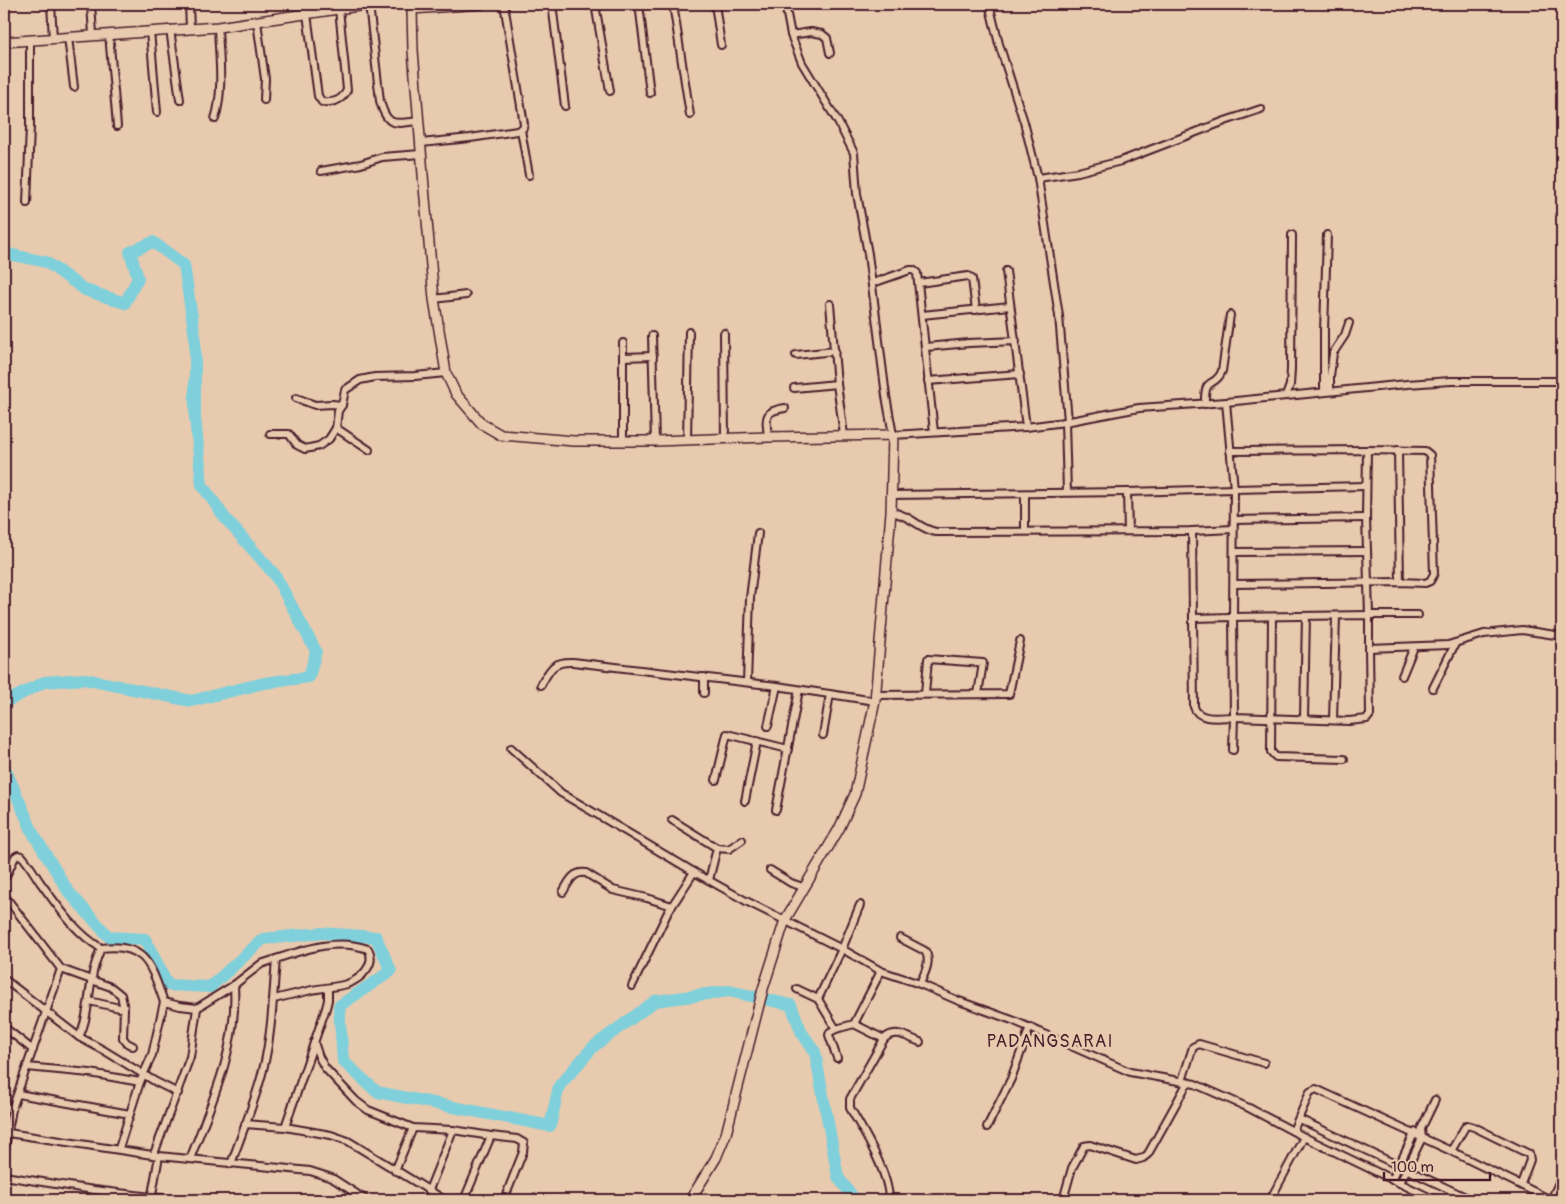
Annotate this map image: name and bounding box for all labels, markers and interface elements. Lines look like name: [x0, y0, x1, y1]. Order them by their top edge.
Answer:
district label: PADANGSARAI: [986, 1030, 1114, 1053]
scale bar: [1384, 1149, 1490, 1181]
text: 100 m: [1391, 1158, 1434, 1177]

